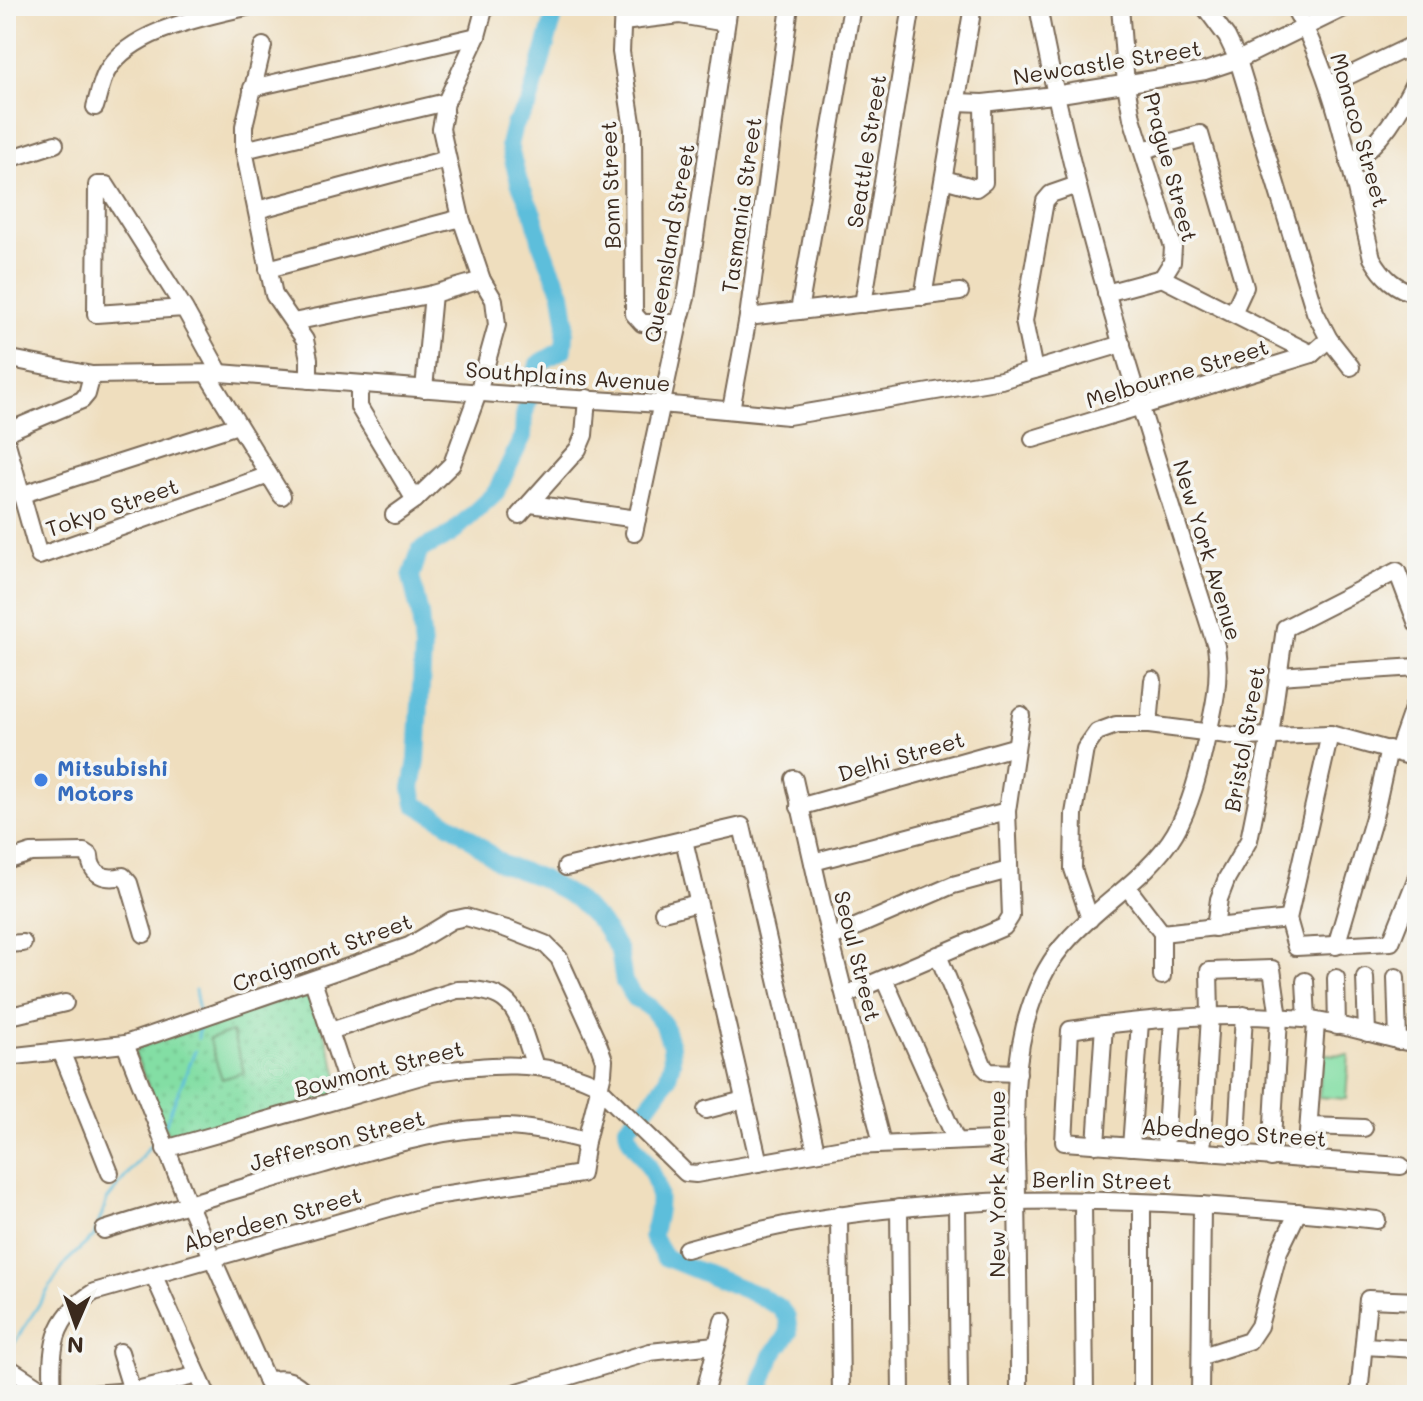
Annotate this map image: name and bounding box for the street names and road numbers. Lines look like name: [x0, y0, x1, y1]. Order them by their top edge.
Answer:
street label: Newcastle Street: [1011, 33, 1203, 91]
street label: Monaco Street: [1324, 49, 1396, 211]
street label: Seattle Street: [840, 72, 892, 230]
street label: Prague Street: [1137, 89, 1205, 245]
street label: Tasmania Street: [714, 115, 768, 295]
street label: Bonn Street: [593, 120, 627, 250]
street label: Queensland Street: [637, 141, 701, 345]
street label: Melbourne Street: [1082, 331, 1272, 415]
street label: Southplains Avenue: [465, 354, 671, 398]
street label: New York Avenue: [1167, 456, 1249, 644]
street label: Tokyo Street: [42, 471, 182, 543]
street label: Bristol Street: [1217, 664, 1271, 814]
street label: Delhi Street: [834, 724, 968, 788]
street label: Seoul Street: [828, 888, 888, 1024]
street label: Craigmont Street: [228, 906, 416, 998]
street label: Bowmont Street: [291, 1033, 467, 1103]
street label: New York Avenue: [982, 1090, 1011, 1278]
street label: Jefferson Street: [246, 1103, 428, 1177]
street label: Abednego Street: [1140, 1111, 1328, 1153]
street label: Berlin Street: [1032, 1164, 1172, 1196]
street label: Aberdeen Street: [179, 1180, 365, 1258]

